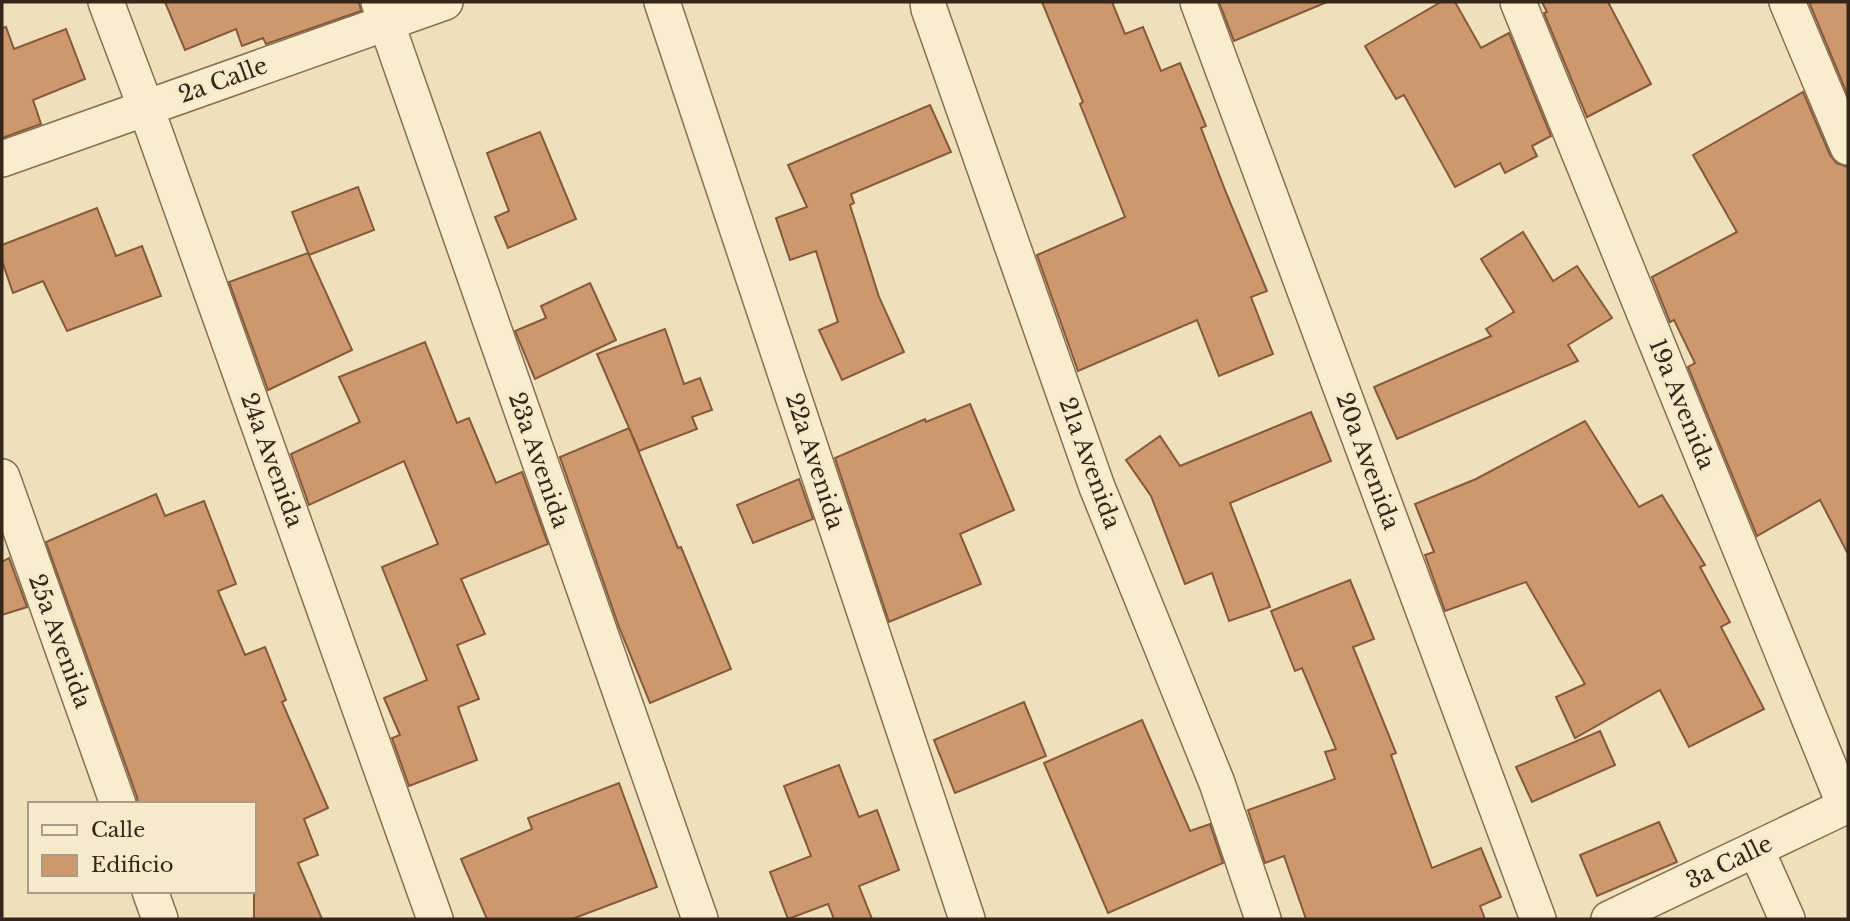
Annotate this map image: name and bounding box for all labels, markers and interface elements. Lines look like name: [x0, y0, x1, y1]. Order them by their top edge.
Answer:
street label: 2a Calle: [175, 51, 271, 109]
street label: 19a Avenida: [1643, 335, 1721, 474]
street label: 23a Avenida: [503, 388, 575, 532]
street label: 24a Avenida: [235, 389, 309, 531]
street label: 22a Avenida: [780, 389, 850, 533]
street label: 20a Avenida: [1330, 389, 1406, 534]
street label: 21a Avenida: [1053, 394, 1127, 533]
street label: 25a Avenida: [23, 570, 97, 712]
legend: [28, 802, 256, 893]
text: Calle: [91, 817, 145, 843]
street label: 3a Calle: [1681, 829, 1777, 895]
text: Edificio: [91, 852, 173, 878]

